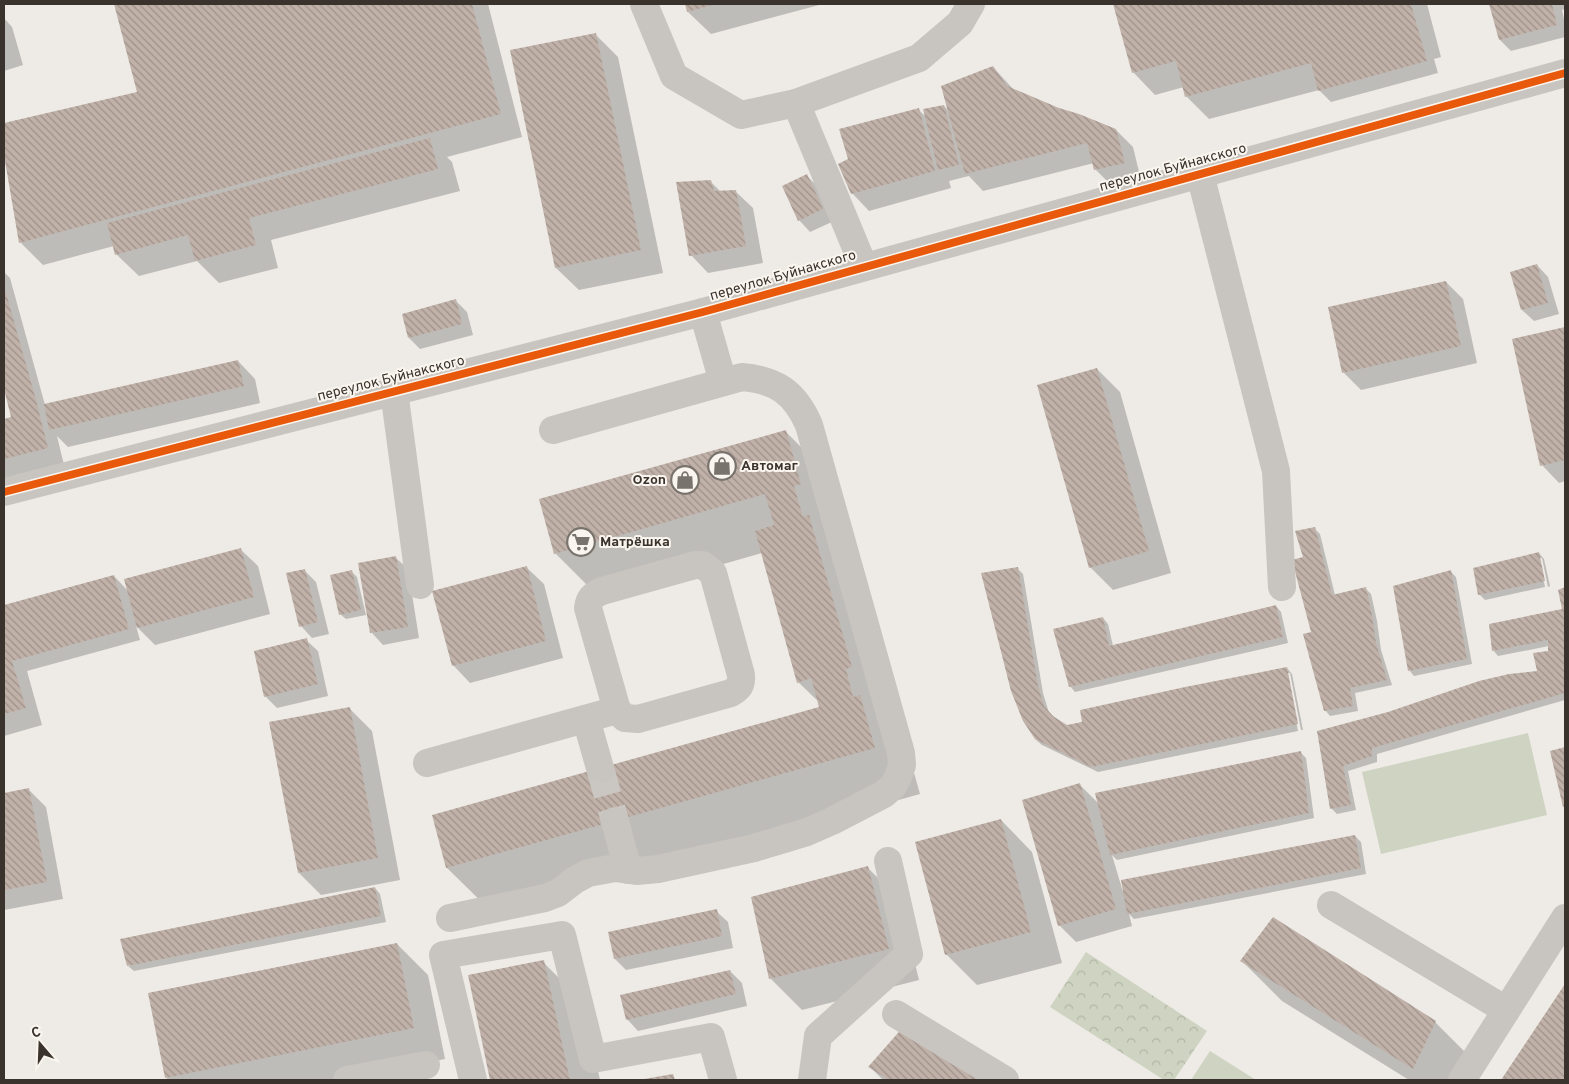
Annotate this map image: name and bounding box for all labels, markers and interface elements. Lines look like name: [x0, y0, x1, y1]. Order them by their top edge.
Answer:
street label: переулок Буйнакского: [1098, 140, 1248, 196]
street label: переулок Буйнакского: [708, 247, 858, 305]
street label: переулок Буйнакского: [316, 352, 467, 406]
shop icon: Автомаг: [707, 451, 737, 481]
place label: Автомаг: [741, 458, 799, 475]
shop icon: Ozon: [670, 465, 700, 495]
place label: Ozon: [633, 472, 666, 489]
supermarket icon: Матрёшка: [566, 527, 596, 557]
place label: Матрёшка: [600, 534, 670, 551]
north arrow: [15, 1019, 65, 1069]
text: С: [29, 1024, 43, 1043]

